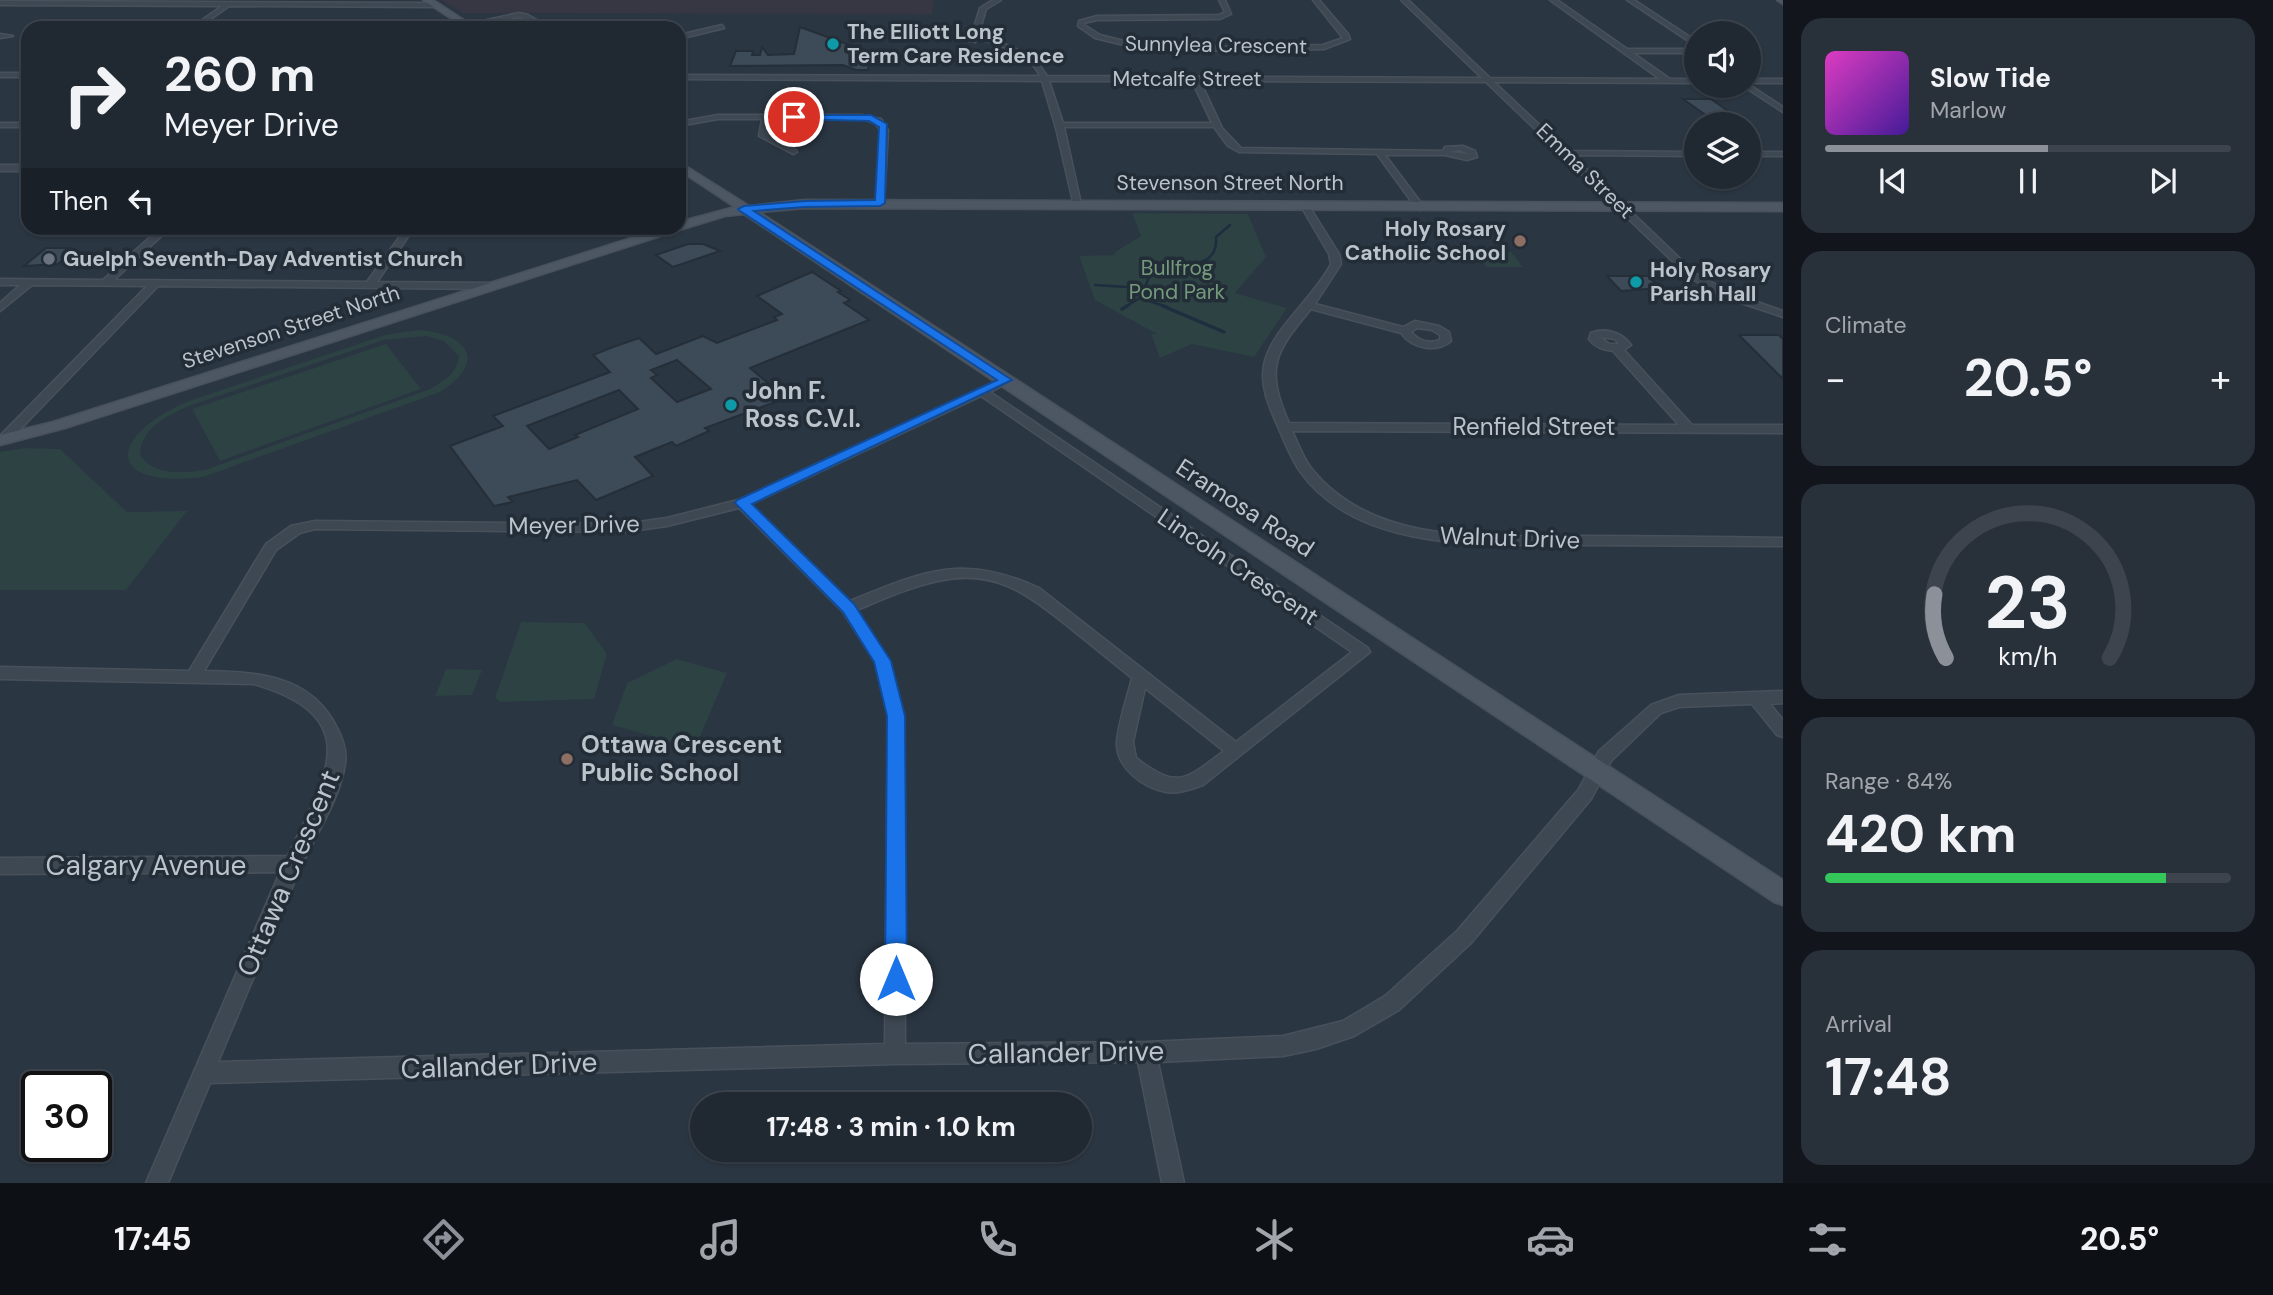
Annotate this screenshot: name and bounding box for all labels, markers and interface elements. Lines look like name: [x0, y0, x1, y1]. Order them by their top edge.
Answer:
place label: The Elliott Long Term Care Residence: [847, 18, 1064, 70]
map controls: [1684, 21, 1761, 189]
button: sound: [1684, 21, 1761, 98]
street label: Sunnylea Crescent: [1125, 29, 1307, 61]
marker: The Elliott Long Term Care Residence: [825, 36, 841, 52]
text: 260 m: [164, 42, 315, 106]
icon: right: [49, 49, 140, 140]
text: Slow Tide: [1930, 61, 2051, 95]
street label: Metcalfe Street: [1112, 65, 1262, 93]
pin: [764, 87, 824, 147]
text: Marlow: [1930, 95, 2006, 125]
icon: arrive: [775, 98, 813, 136]
text: Meyer Drive: [164, 104, 339, 146]
button: layers: [1684, 112, 1761, 189]
street label: Emma Street: [1530, 117, 1640, 225]
icon: previous: [1874, 162, 1912, 200]
icon: pause: [2009, 162, 2047, 200]
icon: next: [2144, 162, 2182, 200]
street label: Stevenson Street North: [1117, 169, 1343, 197]
icon: left: [122, 182, 160, 220]
text: Then: [49, 184, 108, 218]
place label: Holy Rosary Catholic School: [1345, 215, 1506, 267]
marker: Holy Rosary Catholic School: [1512, 233, 1528, 249]
place label: Guelph Seventh-Day Adventist Church: [63, 245, 463, 273]
marker: Guelph Seventh-Day Adventist Church: [41, 251, 57, 267]
park label: Bullfrog Pond Park: [1129, 254, 1226, 306]
place label: Holy Rosary Parish Hall: [1650, 256, 1772, 308]
marker: Holy Rosary Parish Hall: [1628, 274, 1644, 290]
street label: Stevenson Street North: [179, 279, 403, 375]
text: Climate: [1825, 310, 1907, 340]
text: 20.5°: [1964, 344, 2092, 412]
text: −: [1825, 354, 1846, 404]
text: +: [2210, 354, 2231, 404]
place label: John F. Ross C.V.I.: [745, 375, 861, 434]
marker: John F. Ross C.V.I.: [723, 397, 739, 413]
street label: Renfield Street: [1453, 411, 1615, 442]
street label: Eramosa Road: [1170, 451, 1320, 564]
street label: Lincoln Crescent: [1152, 501, 1325, 632]
street label: Meyer Drive: [508, 508, 640, 541]
street label: Walnut Drive: [1439, 520, 1581, 555]
text: 23: [1985, 556, 2071, 651]
text: km/h: [1998, 639, 2058, 672]
place label: Ottawa Crescent Public School: [581, 729, 782, 788]
marker: Ottawa Crescent Public School: [559, 751, 575, 767]
street label: Ottawa Crescent: [228, 764, 349, 982]
text: Range · 84%: [1825, 766, 1952, 796]
text: 420 km: [1825, 800, 2016, 868]
street label: Calgary Avenue: [46, 847, 246, 884]
position arrow: [859, 942, 933, 1016]
text: Arrival: [1825, 1009, 1892, 1039]
street label: Callander Drive: [967, 1032, 1165, 1073]
text: 17:48: [1825, 1043, 1952, 1111]
street label: Callander Drive: [400, 1044, 598, 1087]
speed limit sign: 30: [21, 1071, 112, 1162]
text: 17:48 · 3 min · 1.0 km: [766, 1110, 1016, 1144]
icon: directions: [419, 1215, 468, 1264]
icon: music: [696, 1215, 745, 1264]
icon: phone: [973, 1215, 1022, 1264]
icon: climate: [1250, 1215, 1299, 1264]
icon: car: [1526, 1215, 1575, 1264]
icon: filters: [1803, 1215, 1852, 1264]
text: 17:45: [114, 1218, 192, 1260]
text: 20.5°: [2080, 1218, 2159, 1260]

